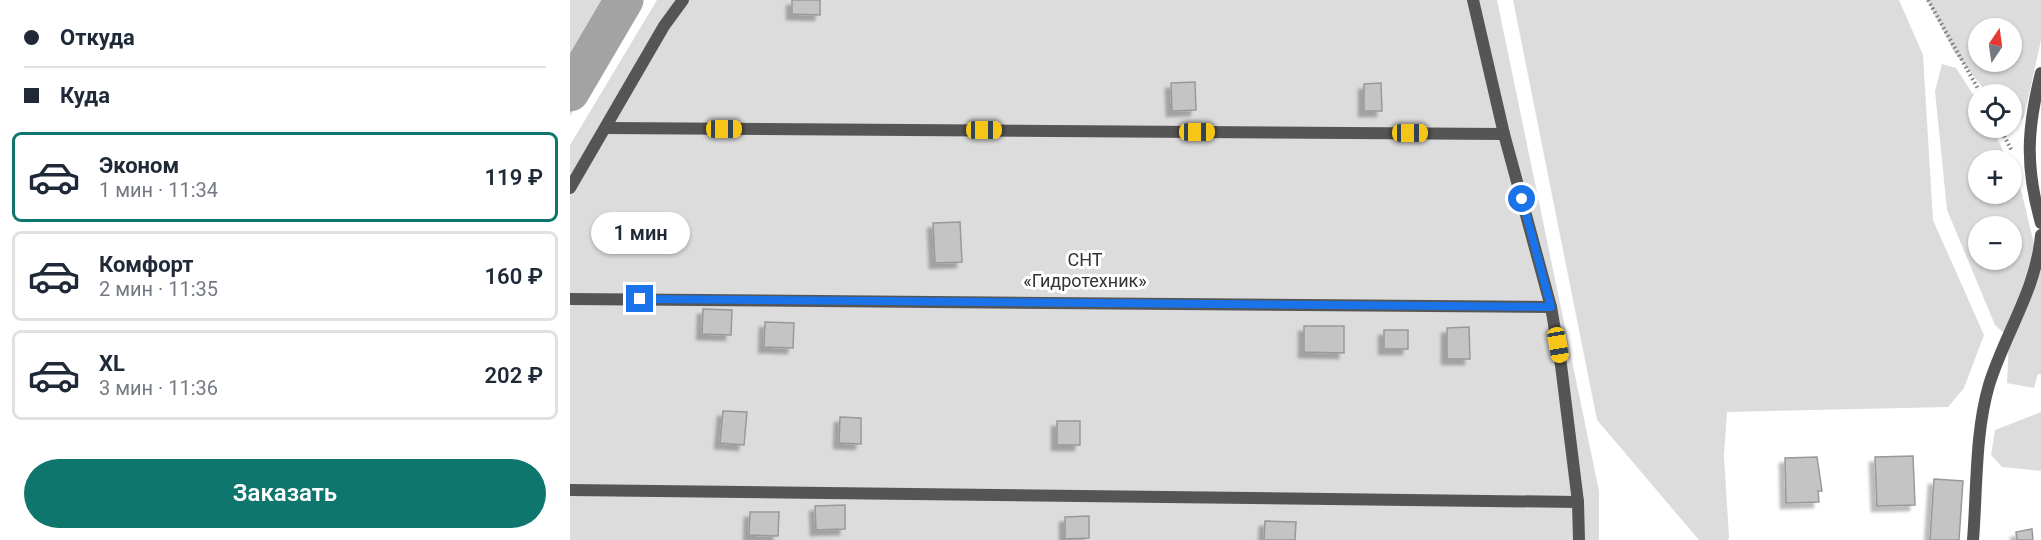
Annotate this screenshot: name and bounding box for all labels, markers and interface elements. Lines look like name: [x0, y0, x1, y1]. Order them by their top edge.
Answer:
north arrow: [1968, 18, 2022, 72]
map controls: [1968, 18, 2022, 270]
text: Откуда: [60, 25, 135, 50]
text: Куда: [60, 83, 110, 108]
button: locate: [1968, 84, 2022, 138]
car: [706, 120, 742, 138]
car: [966, 121, 1002, 139]
car: [1179, 123, 1215, 141]
car: [1392, 124, 1428, 142]
icon: car: [27, 150, 81, 204]
button: +: [1968, 150, 2022, 204]
text: Эконом: [99, 153, 179, 178]
text: 119 ₽: [485, 165, 543, 190]
text: 1 мин · 11:34: [99, 178, 218, 202]
route start: [1508, 185, 1535, 212]
callout: 1 мин: [590, 212, 689, 254]
button: −: [1968, 216, 2022, 270]
text: 1 мин: [613, 221, 668, 245]
icon: car: [27, 249, 81, 303]
park label: СНТ «Гидротехник»: [1023, 249, 1147, 291]
text: Комфорт: [99, 252, 194, 277]
text: 160 ₽: [485, 264, 543, 289]
text: 2 мин · 11:35: [99, 277, 218, 301]
route end: [626, 285, 653, 312]
car: [1546, 326, 1570, 364]
icon: car: [27, 348, 81, 402]
text: XL: [99, 351, 125, 376]
text: 202 ₽: [485, 363, 543, 388]
text: 3 мин · 11:36: [99, 376, 218, 400]
button: Заказать: [24, 459, 546, 528]

